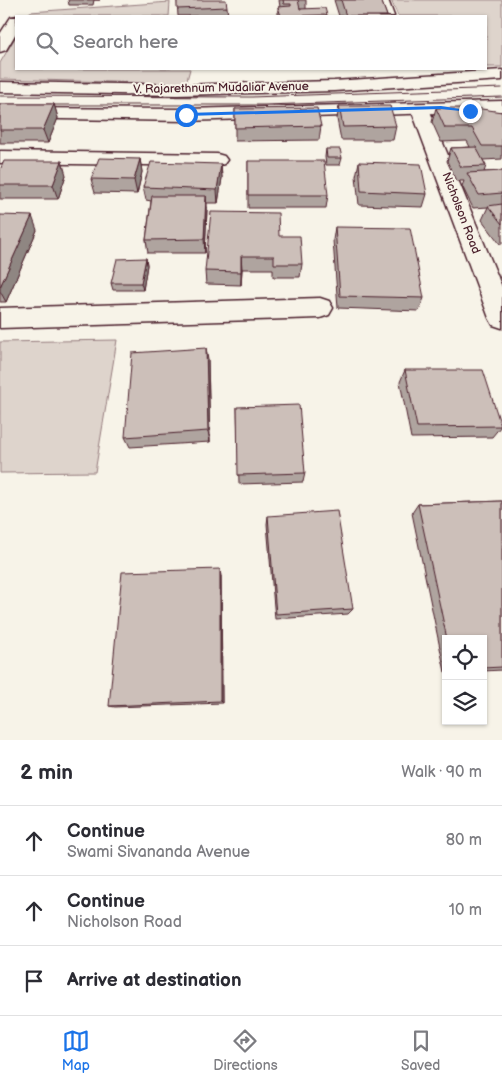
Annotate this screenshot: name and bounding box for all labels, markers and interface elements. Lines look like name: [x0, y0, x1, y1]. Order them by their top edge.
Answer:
search box: [15, 15, 487, 70]
icon: search: [33, 29, 61, 57]
text: Search here: [73, 31, 178, 54]
street label: V. Rajarethnum Mudaliar Avenue: [133, 79, 309, 97]
route end: [459, 100, 482, 123]
route start: [175, 104, 198, 127]
street label: Nicholson Road: [439, 170, 483, 256]
map controls: [442, 635, 487, 725]
button: locate: [442, 635, 487, 680]
button: layers: [442, 680, 487, 725]
text: 2 min: [20, 760, 73, 785]
text: Walk · 90 m: [401, 763, 482, 782]
text: Continue: [67, 820, 145, 843]
icon: ahead: [20, 827, 48, 855]
text: 80 m: [446, 831, 482, 850]
text: Swami Sivananda Avenue: [67, 843, 250, 862]
text: Continue: [67, 890, 145, 913]
icon: ahead: [20, 897, 48, 925]
text: 10 m: [449, 901, 482, 920]
text: Nicholson Road: [67, 913, 182, 932]
icon: arrive: [20, 967, 48, 995]
text: Arrive at destination: [67, 969, 242, 992]
tab: Map: [62, 1027, 90, 1074]
tab: Directions: [213, 1027, 278, 1074]
tab: Saved: [401, 1027, 440, 1074]

